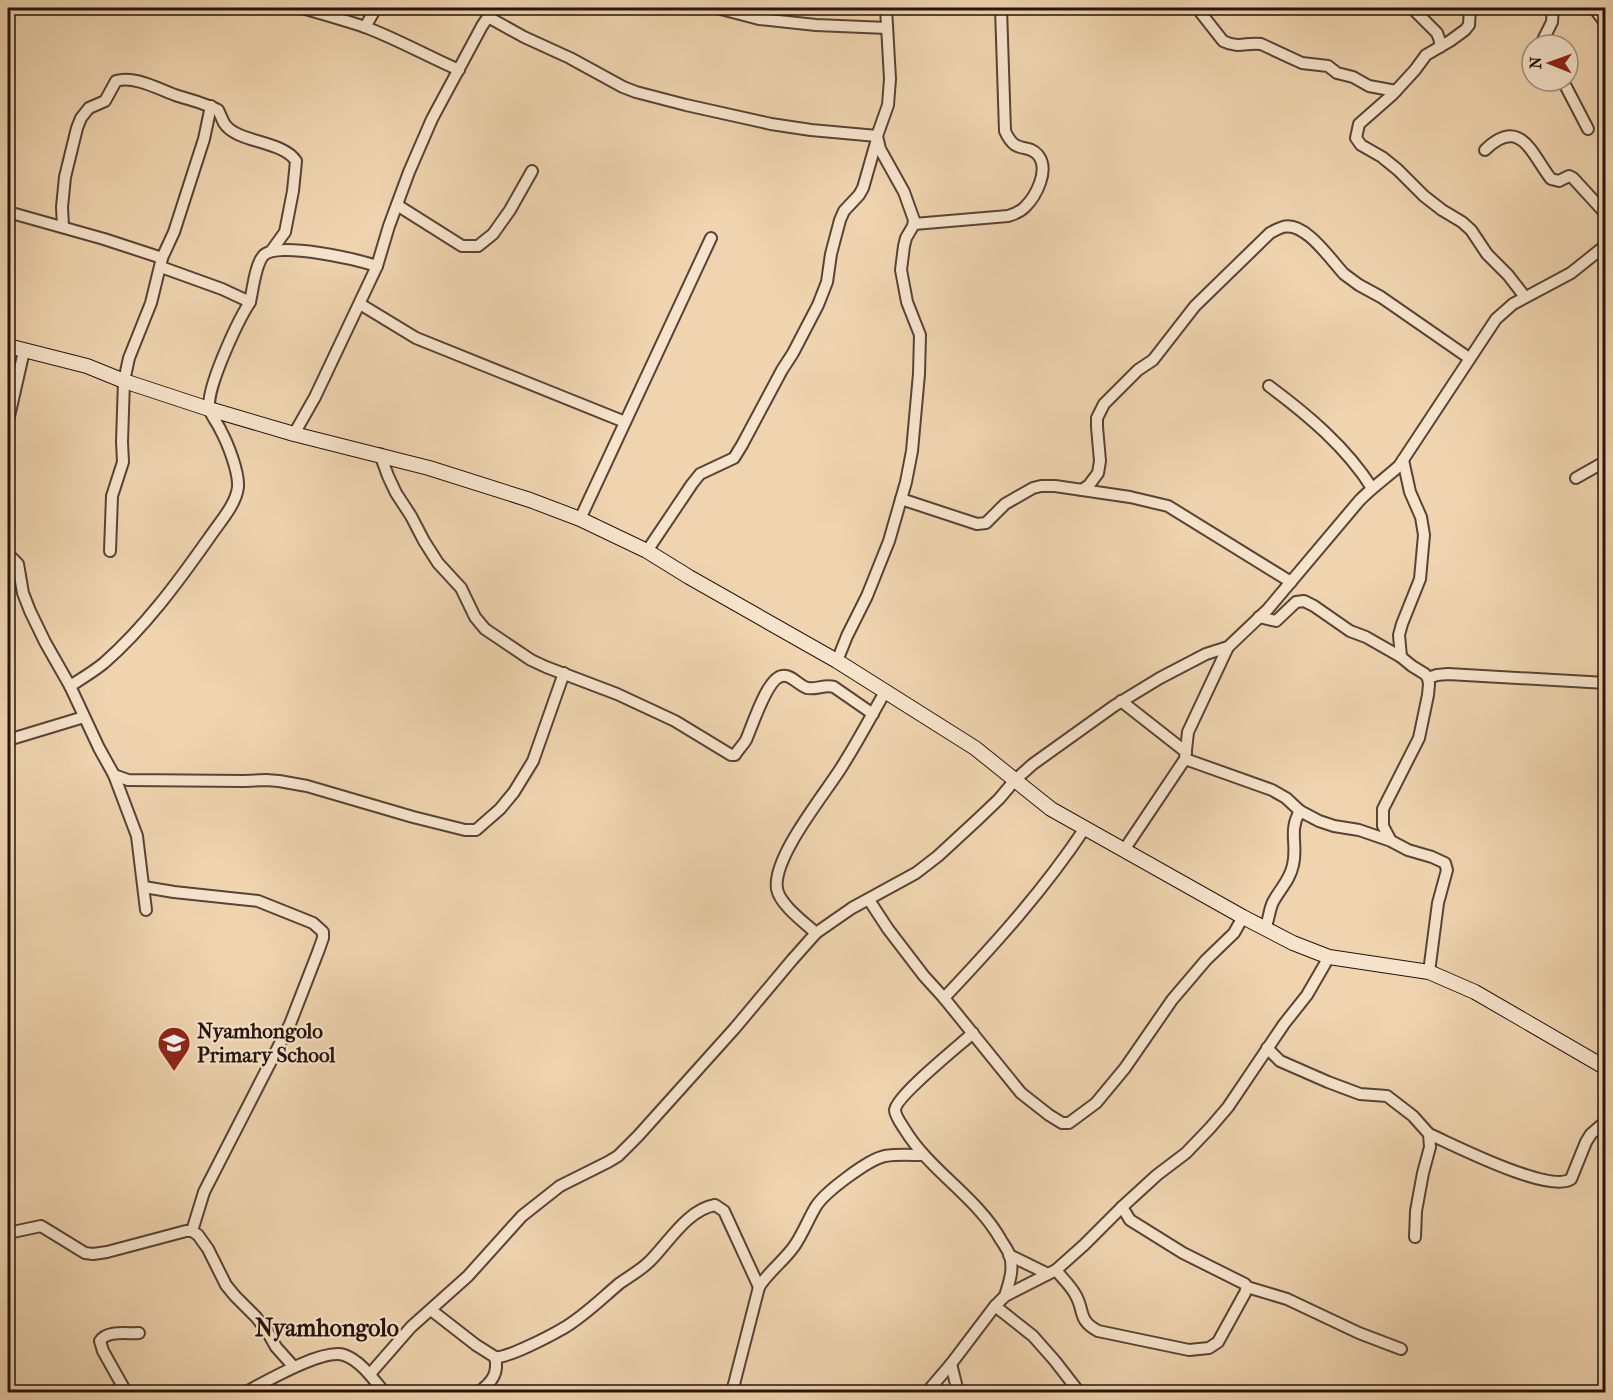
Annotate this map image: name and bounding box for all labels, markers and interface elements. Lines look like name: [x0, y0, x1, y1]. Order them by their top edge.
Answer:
north arrow: [1520, 33, 1580, 93]
text: N: [1526, 56, 1545, 69]
place label: Nyamhongolo Primary School: [197, 1019, 335, 1067]
school or university icon: Nyamhongolo Primary School: [156, 1025, 192, 1072]
district label: Nyamhongolo: [255, 1314, 399, 1342]

